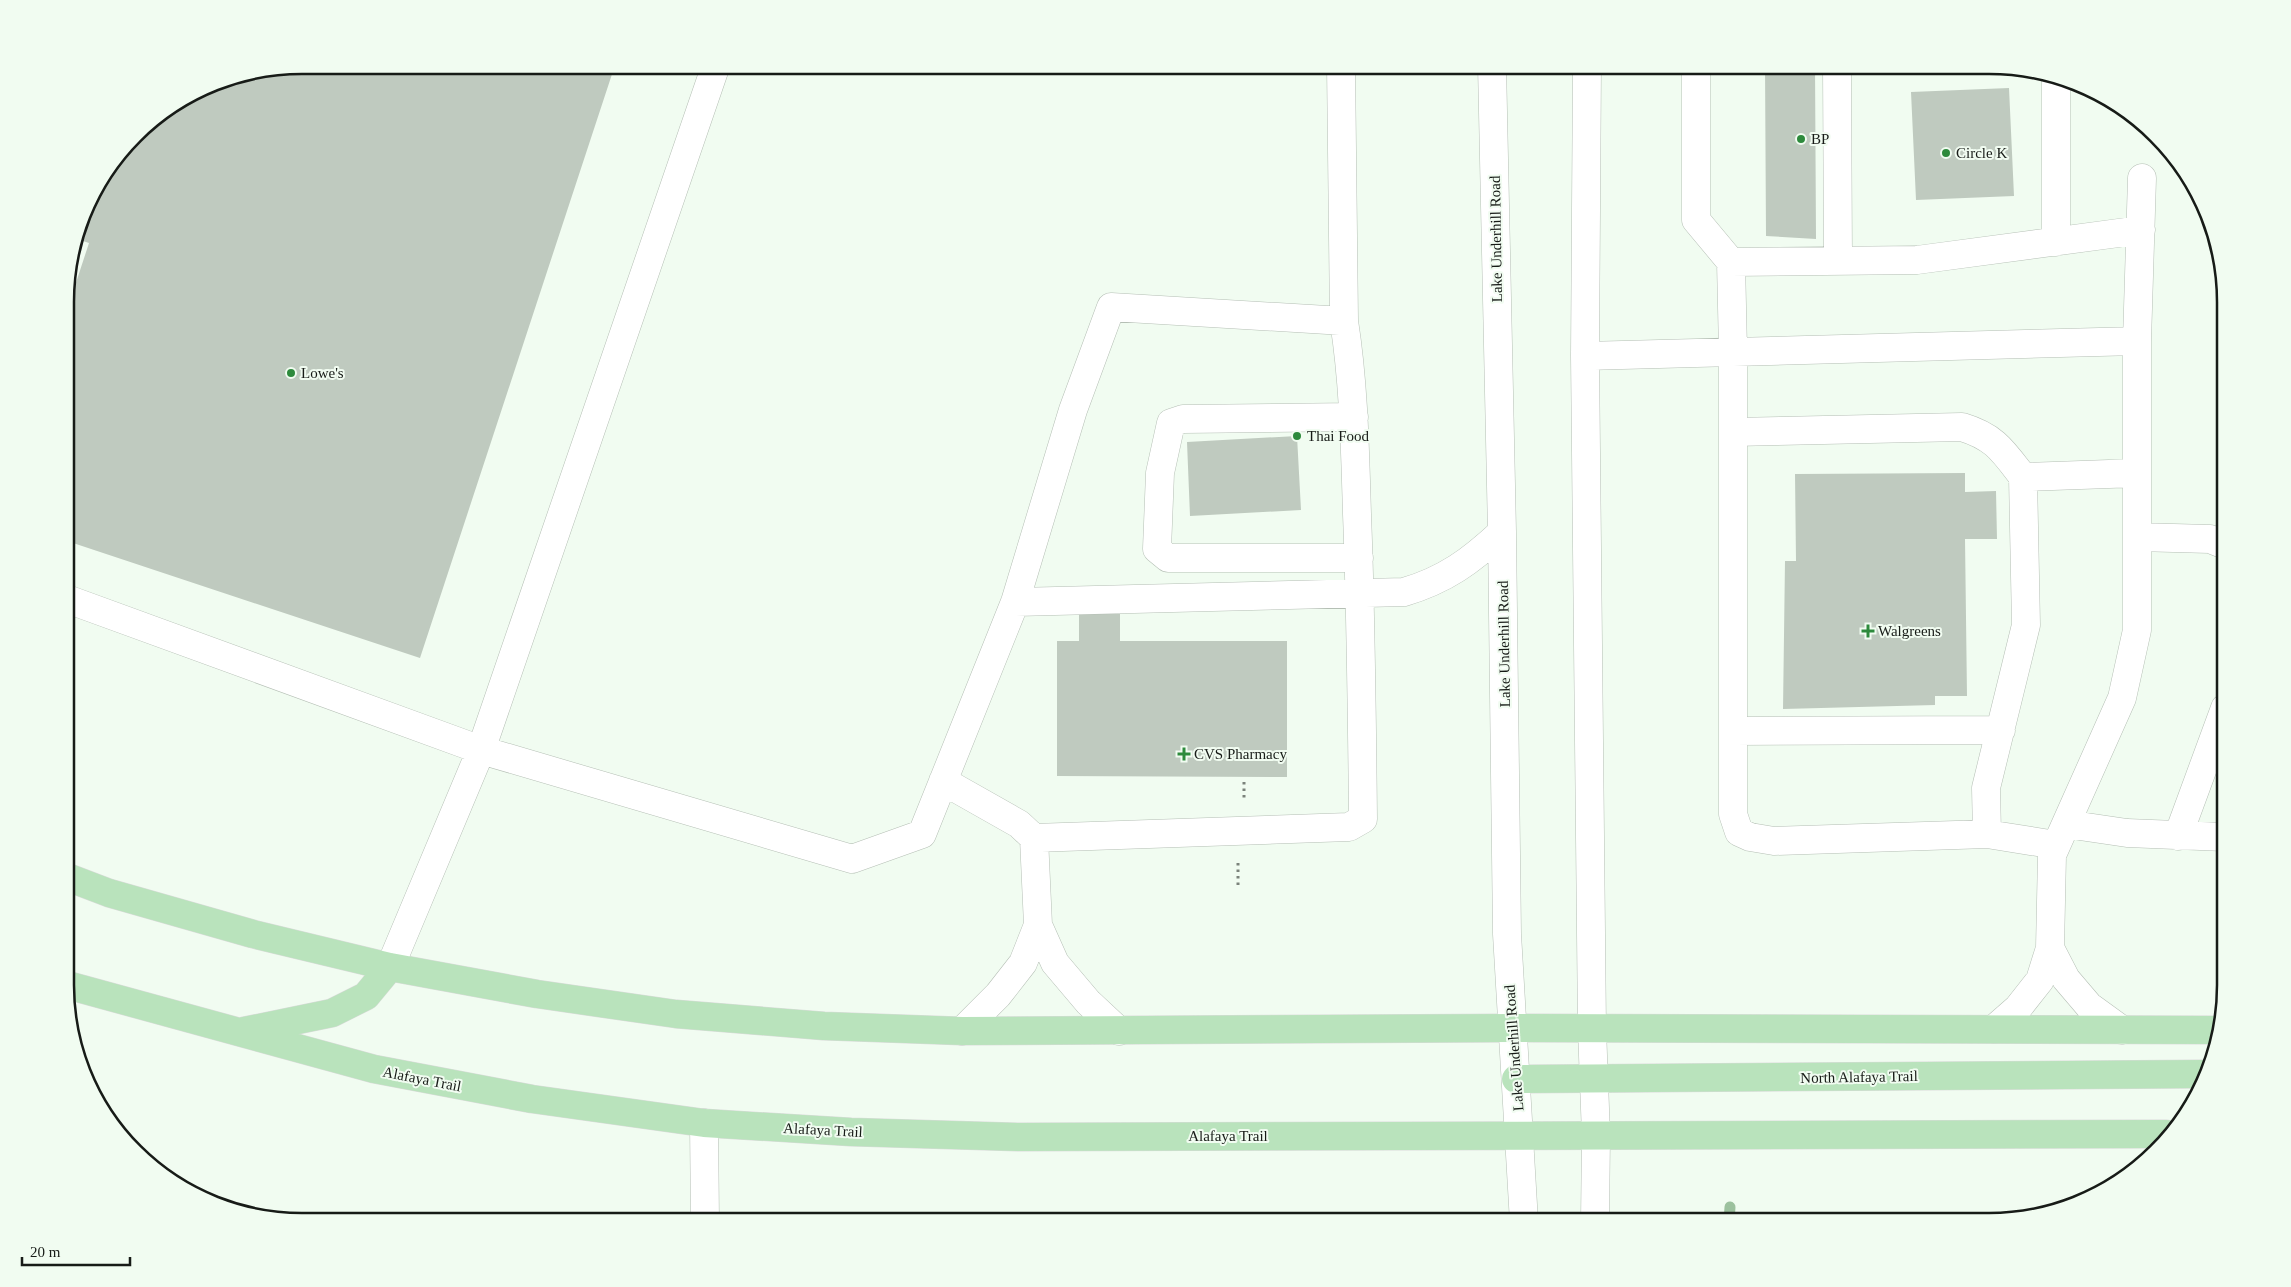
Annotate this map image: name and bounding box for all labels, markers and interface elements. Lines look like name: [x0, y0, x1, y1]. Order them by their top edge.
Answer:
place label: BP: [1811, 131, 1829, 147]
marker: BP: [1795, 133, 1807, 145]
place label: Circle K: [1956, 145, 2007, 161]
marker: Circle K: [1940, 147, 1952, 159]
street label: Lake Underhill Road: [1487, 175, 1505, 302]
place label: Lowe's: [301, 365, 344, 381]
marker: Lowe's: [285, 367, 297, 379]
place label: Thai Food: [1307, 428, 1370, 444]
marker: Thai Food: [1291, 430, 1303, 442]
street label: Lake Underhill Road: [1495, 580, 1513, 707]
place label: Walgreens: [1878, 623, 1941, 639]
marker: Walgreens: [1862, 625, 1874, 637]
place label: CVS Pharmacy: [1194, 746, 1287, 762]
marker: CVS Pharmacy: [1178, 748, 1190, 760]
street label: Lake Underhill Road: [1502, 984, 1526, 1112]
street label: Alafaya Trail: [381, 1064, 463, 1094]
street label: North Alafaya Trail: [1800, 1068, 1918, 1086]
street label: Alafaya Trail: [783, 1120, 863, 1140]
street label: Alafaya Trail: [1188, 1128, 1268, 1144]
scale bar: [22, 1234, 130, 1266]
text: 20 m: [30, 1244, 61, 1260]

